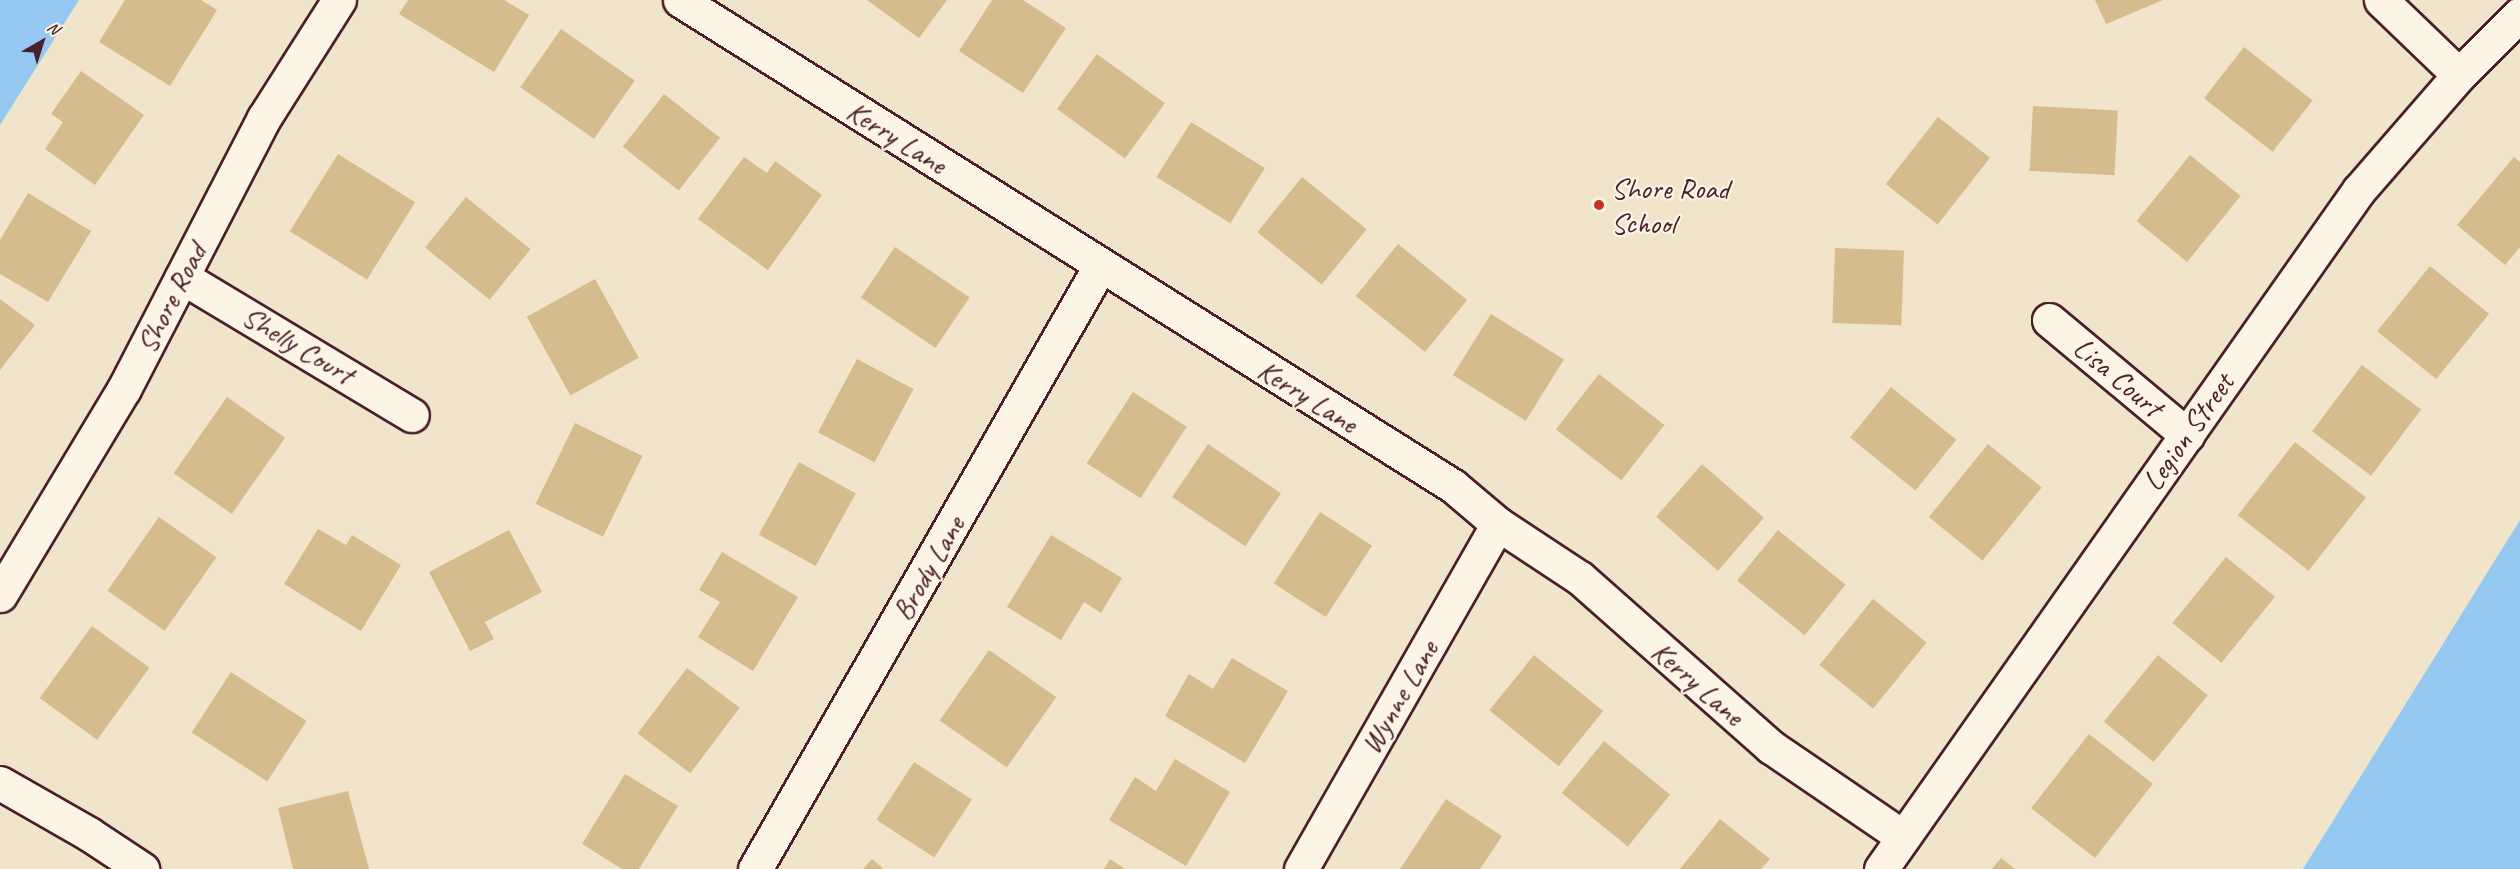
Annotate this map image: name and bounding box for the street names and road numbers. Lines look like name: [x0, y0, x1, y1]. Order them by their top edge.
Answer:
street label: Kerry Lane: [840, 92, 954, 182]
street label: Shore Road: [128, 237, 214, 359]
street label: Shelly Court: [236, 298, 360, 392]
street label: Lisa Court: [2066, 330, 2170, 424]
street label: Kerry Lane: [1251, 351, 1365, 441]
street label: Legion Street: [2134, 366, 2242, 498]
street label: Brody Lane: [884, 509, 972, 627]
street label: Kerry Lane: [1644, 633, 1752, 733]
street label: Wynne Lane: [1352, 634, 1446, 760]

